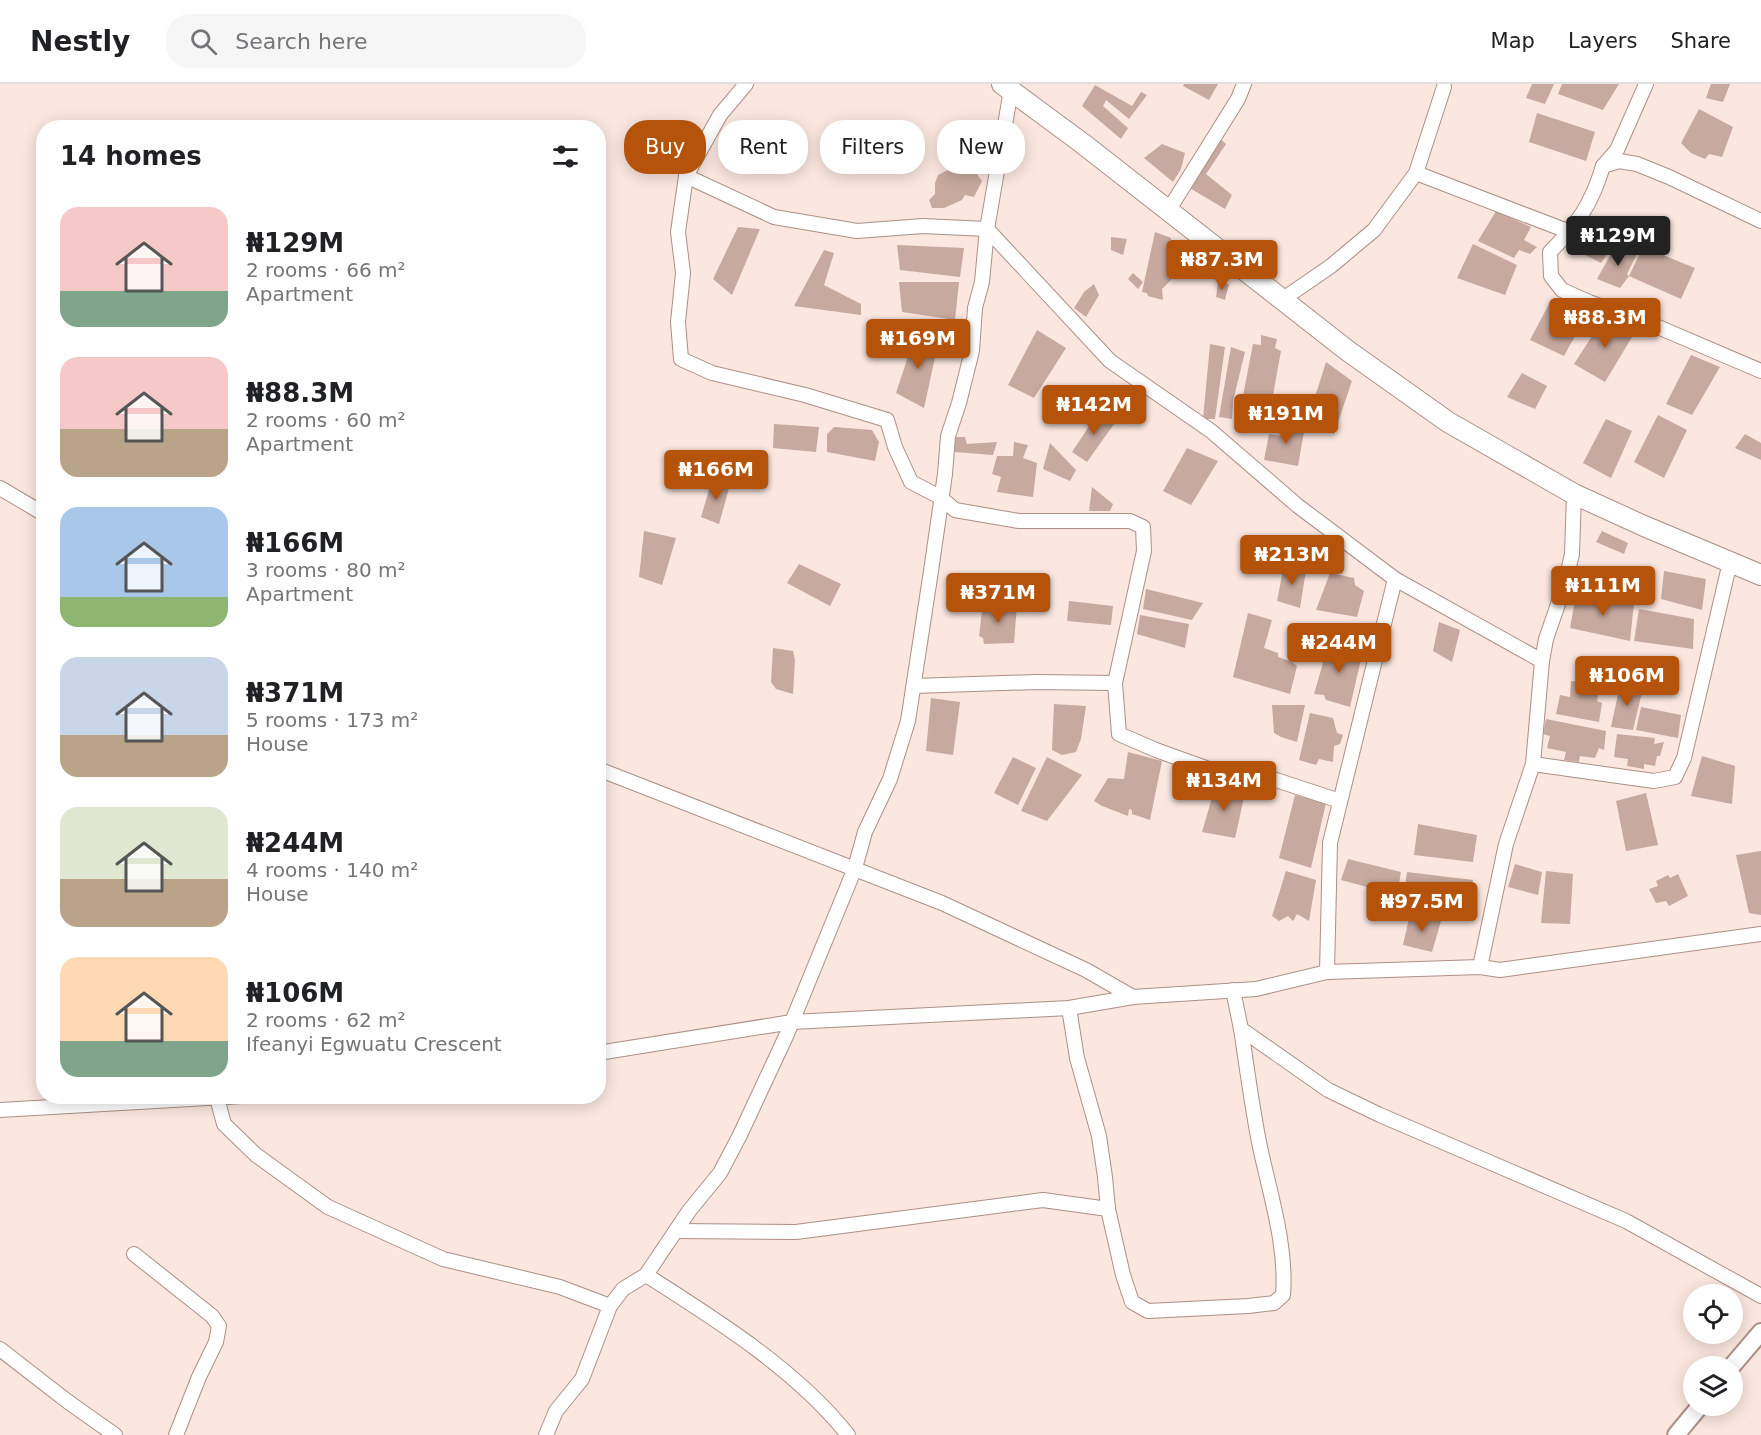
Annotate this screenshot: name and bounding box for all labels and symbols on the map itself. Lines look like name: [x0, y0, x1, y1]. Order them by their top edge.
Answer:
pin: ₦129M: [1576, 216, 1660, 267]
pin: ₦87.3M: [1173, 240, 1271, 291]
pin: ₦88.3M: [1556, 298, 1654, 349]
pin: ₦169M: [876, 319, 960, 370]
pin: ₦142M: [1052, 385, 1136, 436]
pin: ₦191M: [1244, 394, 1328, 445]
pin: ₦166M: [674, 450, 758, 501]
pin: ₦213M: [1250, 535, 1334, 586]
pin: ₦111M: [1561, 566, 1645, 617]
pin: ₦371M: [956, 573, 1040, 624]
pin: ₦244M: [1297, 623, 1381, 674]
pin: ₦106M: [1585, 656, 1669, 707]
pin: ₦134M: [1182, 761, 1266, 812]
pin: ₦97.5M: [1373, 882, 1471, 933]

